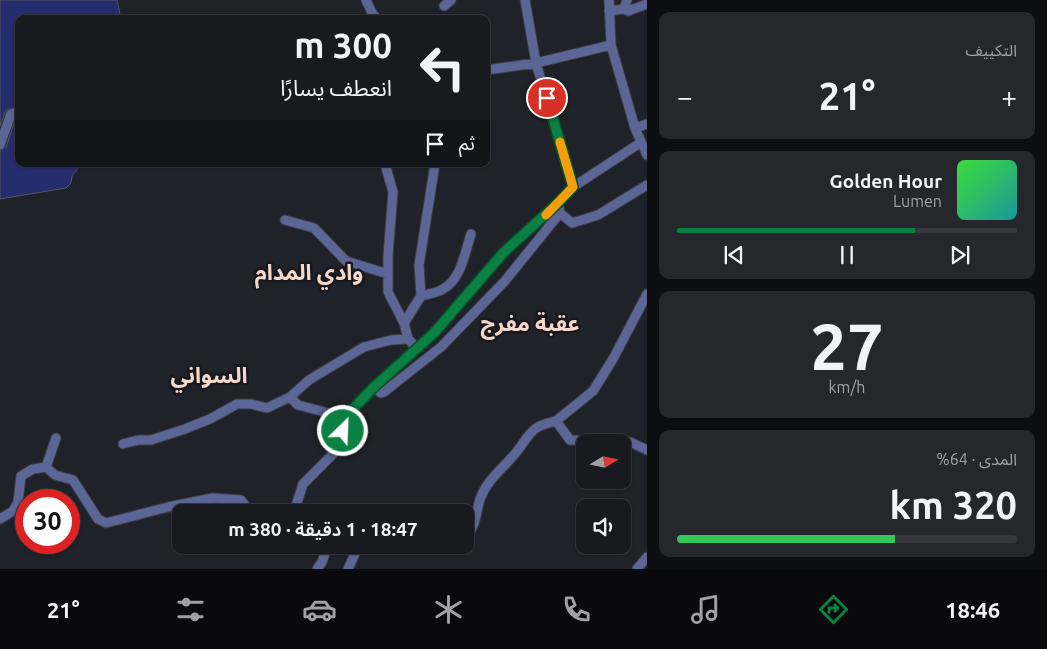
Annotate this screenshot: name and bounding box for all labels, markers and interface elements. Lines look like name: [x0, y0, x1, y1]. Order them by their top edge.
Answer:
text: 300 m: [294, 25, 392, 65]
icon: left: [410, 35, 475, 100]
text: التكييف: [965, 41, 1017, 59]
text: انعطف يسارًا: [280, 75, 392, 100]
text: 21°: [819, 75, 875, 117]
pin: [526, 77, 568, 119]
text: −: [677, 81, 693, 112]
text: +: [1001, 81, 1017, 112]
icon: arrive: [533, 84, 561, 112]
icon: arrive: [421, 130, 449, 158]
text: ثم: [459, 132, 475, 154]
text: Golden Hour: [830, 170, 942, 192]
text: Lumen: [893, 192, 942, 210]
icon: previous: [720, 241, 748, 269]
icon: pause: [833, 241, 861, 269]
icon: next: [946, 241, 974, 269]
district label: وادي المدام: [255, 259, 363, 290]
text: 27: [810, 309, 884, 382]
district label: عقبة مفرج: [480, 310, 580, 340]
district label: السواني: [170, 362, 248, 393]
text: km/h: [829, 378, 865, 396]
position arrow: [316, 404, 368, 456]
north arrow: [576, 434, 631, 489]
map controls: [576, 434, 631, 554]
text: المدى · 64%: [936, 450, 1017, 468]
text: 320 km: [890, 484, 1017, 526]
speed limit sign: 30: [15, 489, 80, 554]
button: sound: [576, 499, 631, 554]
text: 18:47 · 1 دقيقة · 380 m: [228, 518, 418, 540]
icon: filters: [173, 592, 208, 627]
icon: car: [302, 592, 337, 627]
icon: climate: [431, 592, 466, 627]
icon: phone: [559, 592, 594, 627]
icon: music: [688, 592, 723, 627]
icon: directions: [816, 592, 851, 627]
text: 21°: [47, 597, 80, 622]
text: 18:46: [945, 597, 1000, 622]

